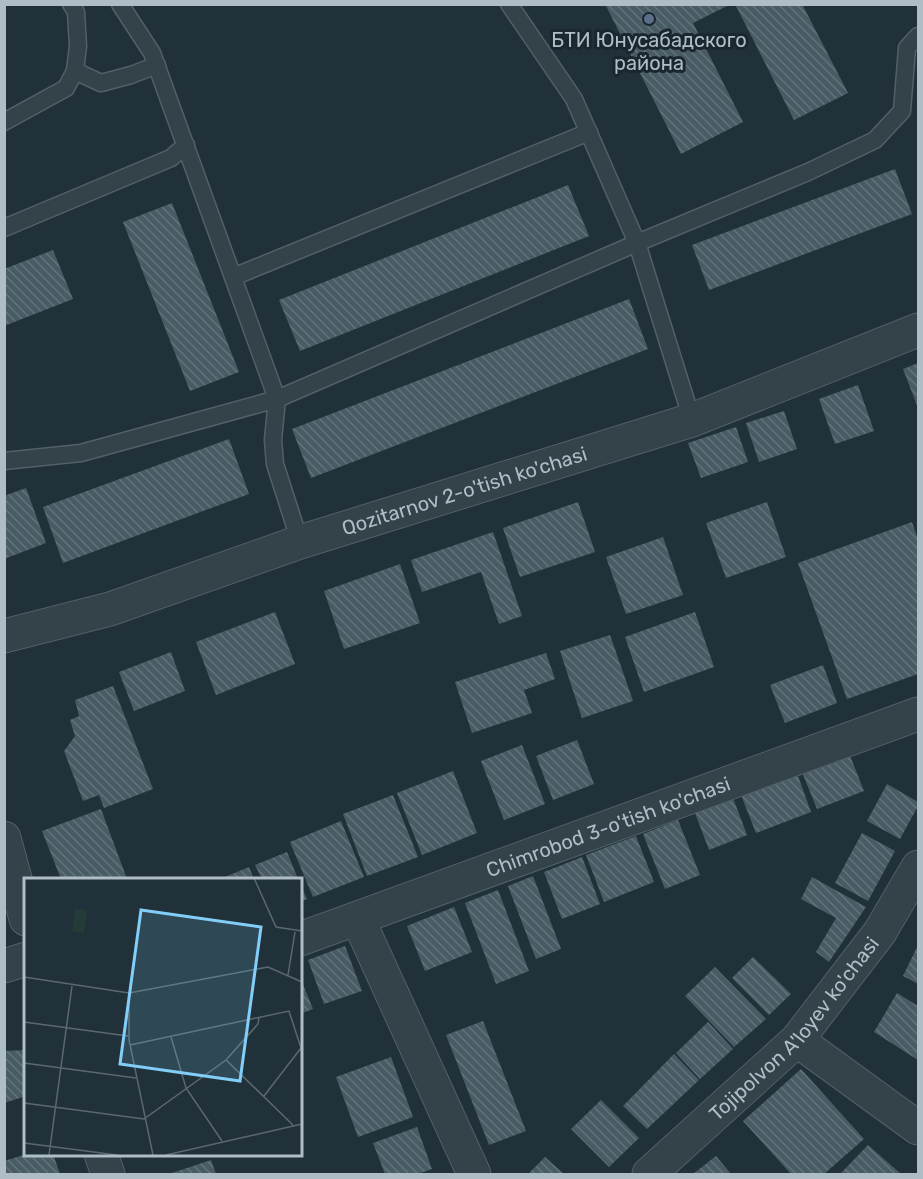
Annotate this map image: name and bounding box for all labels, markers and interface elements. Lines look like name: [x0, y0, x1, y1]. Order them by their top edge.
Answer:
marker: БТИ Юнусабадского района: [642, 12, 656, 26]
place label: БТИ Юнусабадского района: [551, 28, 747, 75]
street label: Qozitarnov 2-o'tish ko'chasi: [339, 441, 590, 540]
street label: Chimrobod 3-o'tish ko'chasi: [483, 771, 734, 882]
inset map: [24, 878, 302, 1155]
street label: Tojipolvon A'loyev ko'chasi: [704, 932, 884, 1126]

